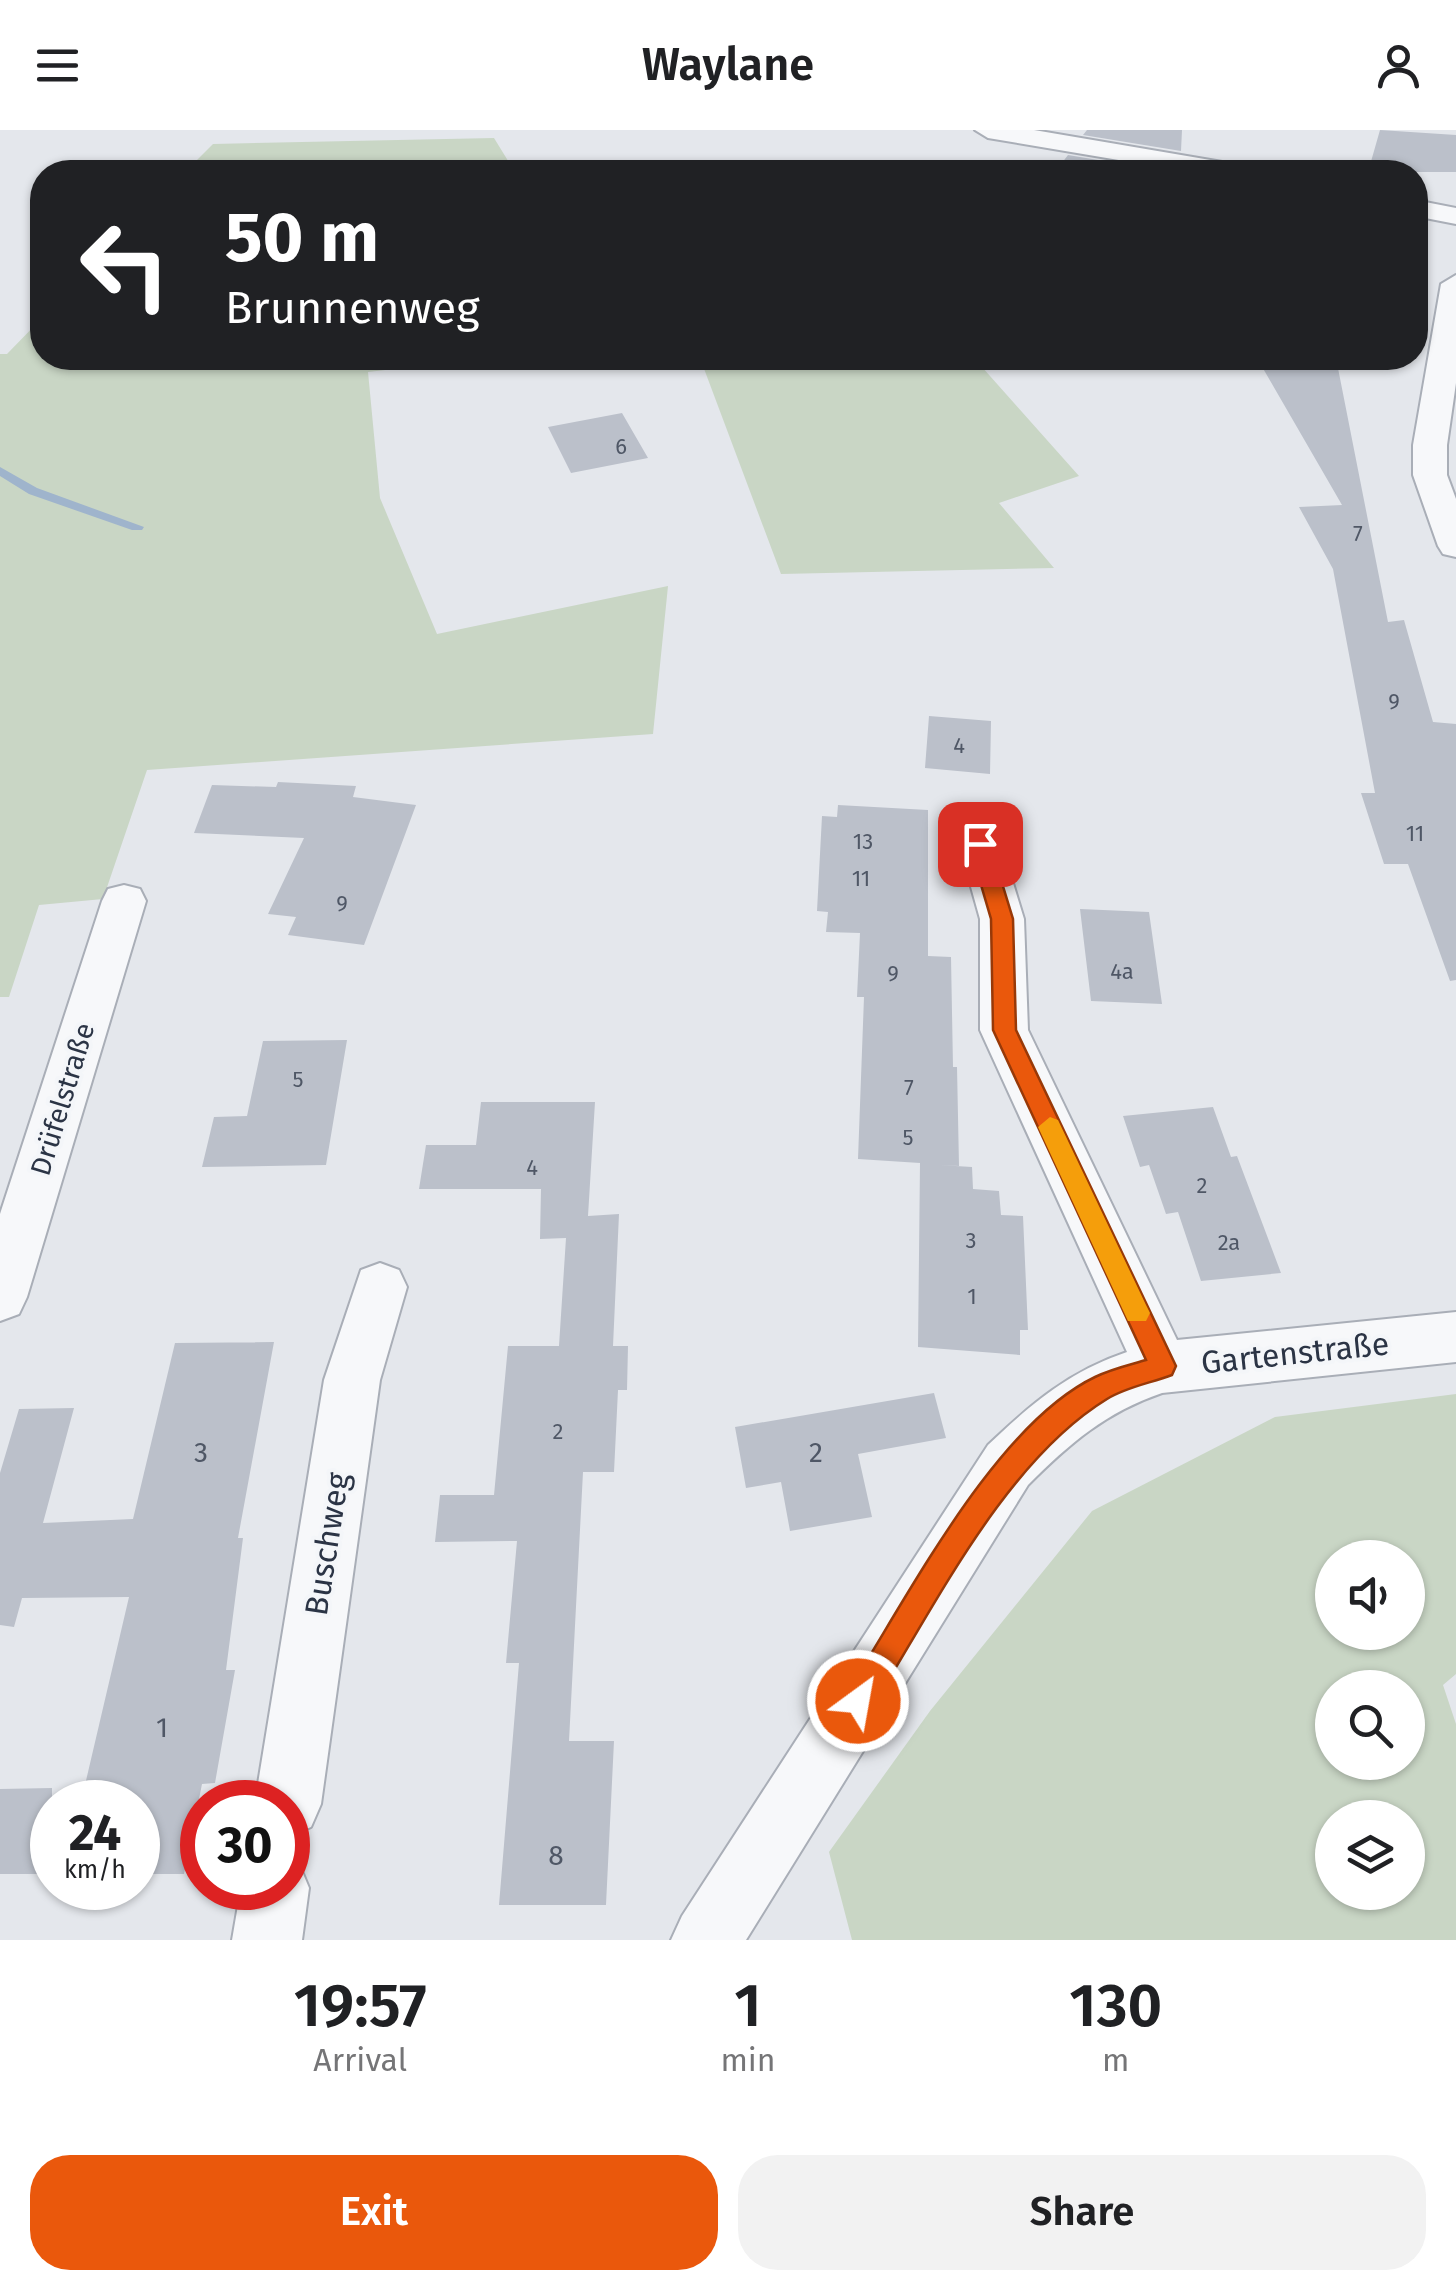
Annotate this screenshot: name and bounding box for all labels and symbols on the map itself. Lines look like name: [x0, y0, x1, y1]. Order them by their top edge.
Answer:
house number: 6: [615, 433, 627, 460]
house number: 7: [1353, 520, 1363, 547]
house number: 9: [1388, 688, 1400, 715]
house number: 4: [953, 732, 965, 759]
pin: [938, 802, 1023, 887]
house number: 11: [1406, 820, 1424, 847]
house number: 13: [853, 828, 873, 855]
house number: 11: [852, 865, 870, 892]
house number: 9: [336, 890, 348, 917]
house number: 4a: [1110, 958, 1134, 985]
house number: 9: [887, 960, 899, 987]
street label: Drüfelstraße: [24, 1019, 101, 1179]
house number: 5: [292, 1066, 304, 1093]
house number: 7: [904, 1074, 914, 1101]
house number: 5: [902, 1124, 914, 1151]
house number: 4: [526, 1154, 538, 1181]
house number: 2: [1197, 1172, 1207, 1199]
house number: 3: [966, 1227, 976, 1254]
house number: 2a: [1218, 1229, 1240, 1256]
house number: 1: [967, 1283, 977, 1310]
street label: Gartenstraße: [1199, 1324, 1391, 1382]
house number: 2: [553, 1418, 563, 1445]
house number: 3: [194, 1436, 208, 1469]
house number: 2: [809, 1436, 823, 1469]
street label: Buschweg: [297, 1470, 357, 1618]
position arrow: [806, 1649, 910, 1753]
house number: 1: [156, 1711, 168, 1744]
speed limit sign: 30: [180, 1780, 310, 1910]
house number: 8: [548, 1839, 564, 1872]

